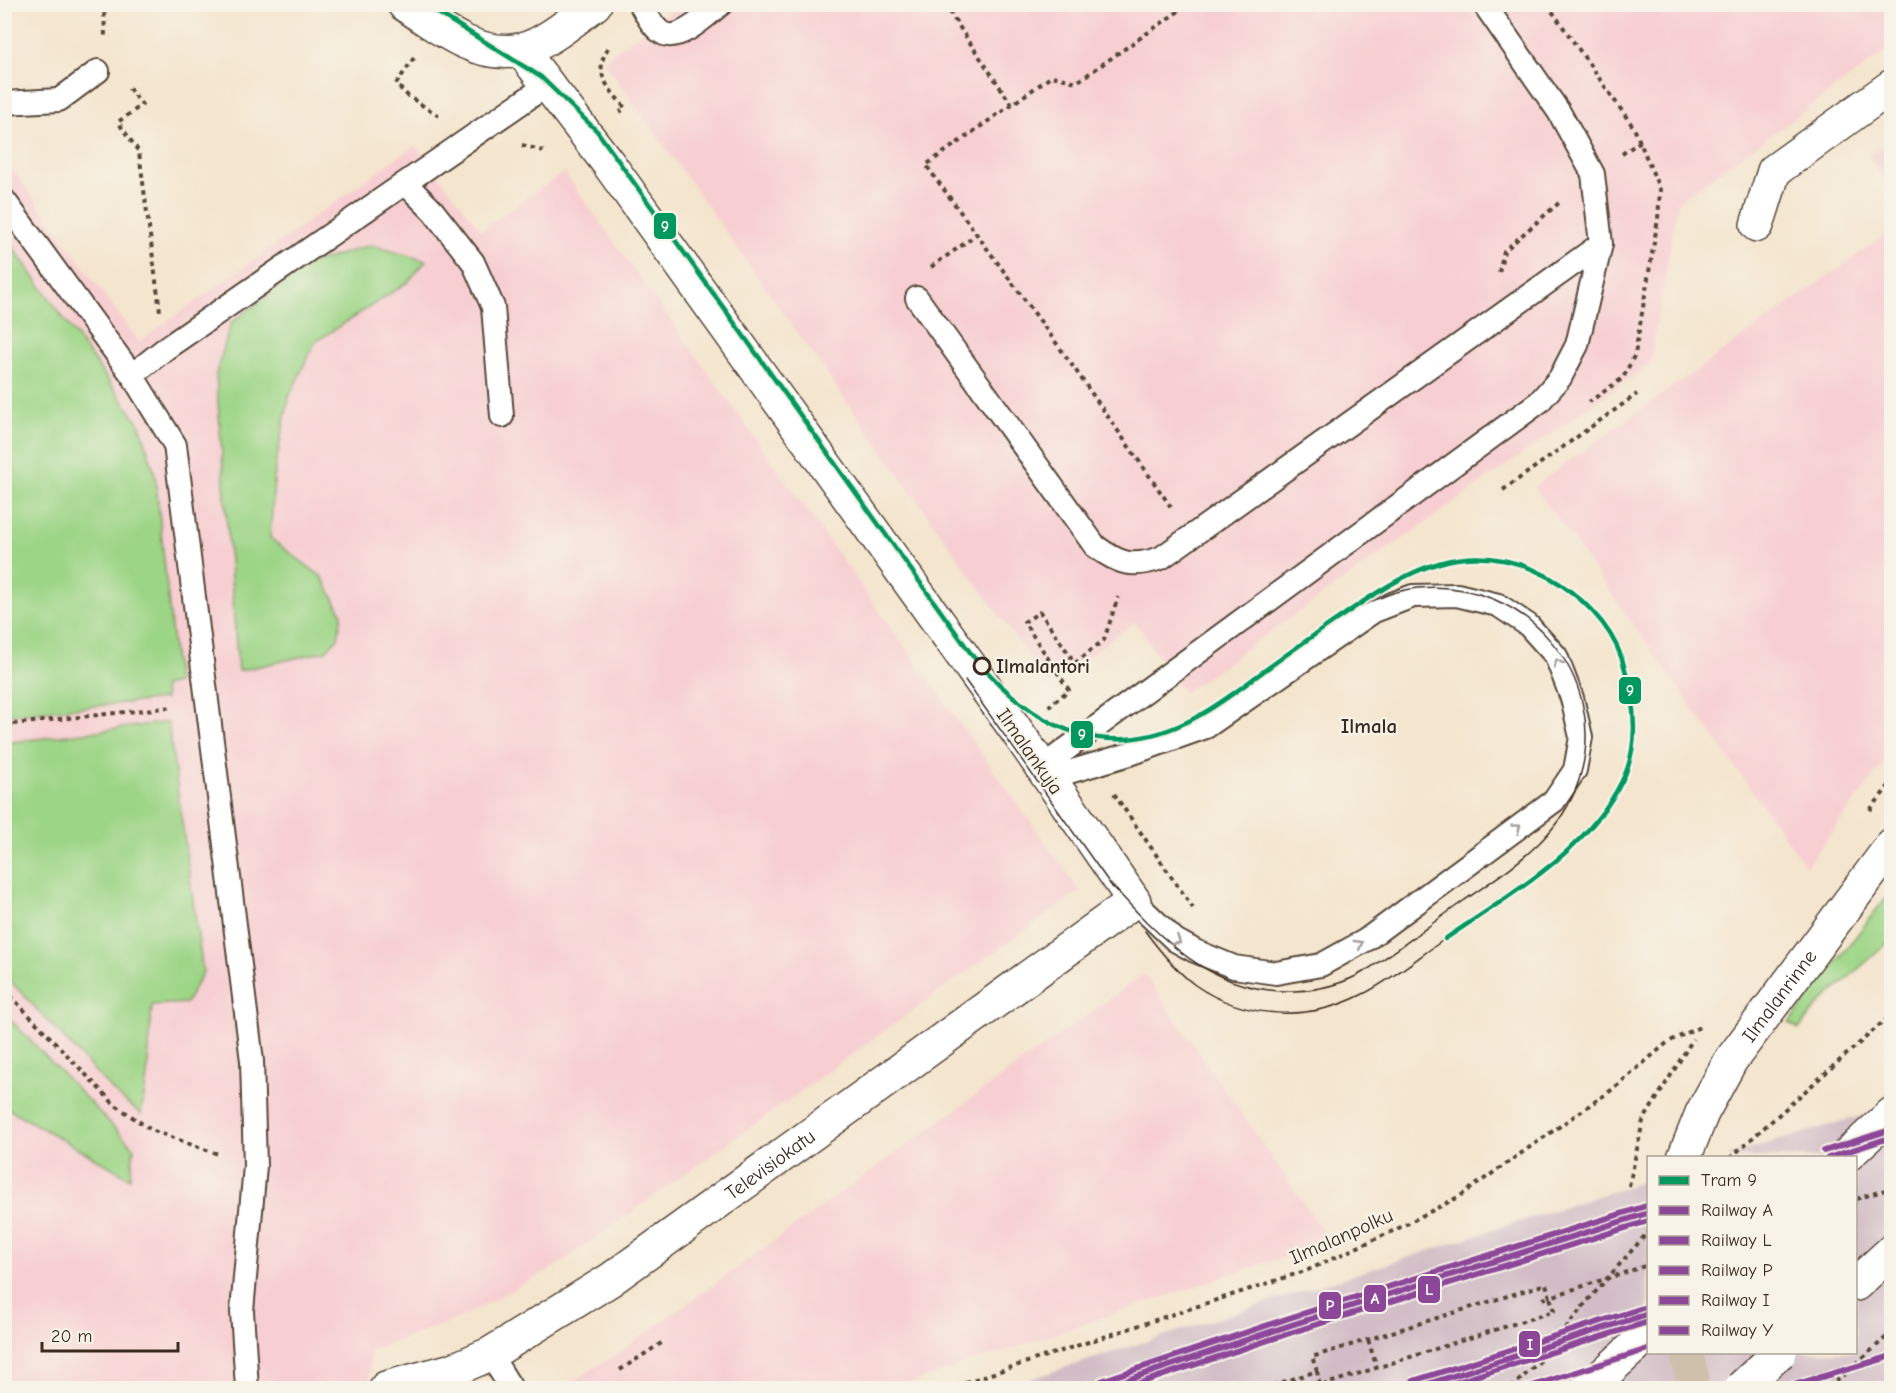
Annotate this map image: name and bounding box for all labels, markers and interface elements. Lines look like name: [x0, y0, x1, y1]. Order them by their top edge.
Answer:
line badge: 9: [653, 212, 677, 240]
text: 9: [661, 218, 669, 236]
place label: Ilmalantori: [996, 655, 1090, 678]
marker: Ilmalantori: [973, 657, 991, 675]
one-way arrow: [1553, 659, 1565, 670]
line badge: 9: [1618, 676, 1642, 705]
text: 9: [1626, 682, 1634, 700]
street label: Ilmalankuja: [992, 704, 1068, 799]
district label: Ilmala: [1341, 714, 1397, 738]
line badge: 9: [1070, 720, 1094, 749]
text: 9: [1078, 726, 1086, 744]
one-way arrow: [1510, 825, 1521, 836]
one-way arrow: [1171, 933, 1181, 945]
one-way arrow: [1353, 939, 1364, 951]
street label: Ilmalanrinne: [1737, 945, 1821, 1047]
street label: Televisiokatu: [721, 1125, 820, 1205]
legend: [1647, 1156, 1857, 1354]
text: Tram 9: [1701, 1170, 1757, 1191]
text: Railway A: [1701, 1200, 1773, 1221]
street label: Ilmalanpolku: [1286, 1204, 1396, 1269]
text: Railway L: [1701, 1230, 1772, 1251]
text: Railway P: [1701, 1260, 1773, 1281]
line badge: L: [1417, 1275, 1441, 1304]
text: L: [1425, 1281, 1433, 1299]
line badge: A: [1363, 1284, 1387, 1313]
text: A: [1371, 1290, 1380, 1308]
text: Railway I: [1701, 1290, 1770, 1311]
line badge: P: [1318, 1291, 1342, 1320]
text: P: [1326, 1297, 1335, 1315]
scale bar: [42, 1315, 178, 1353]
text: Railway Y: [1701, 1320, 1774, 1341]
text: 20 m: [51, 1326, 92, 1347]
line badge: I: [1518, 1330, 1541, 1358]
text: I: [1527, 1336, 1533, 1354]

